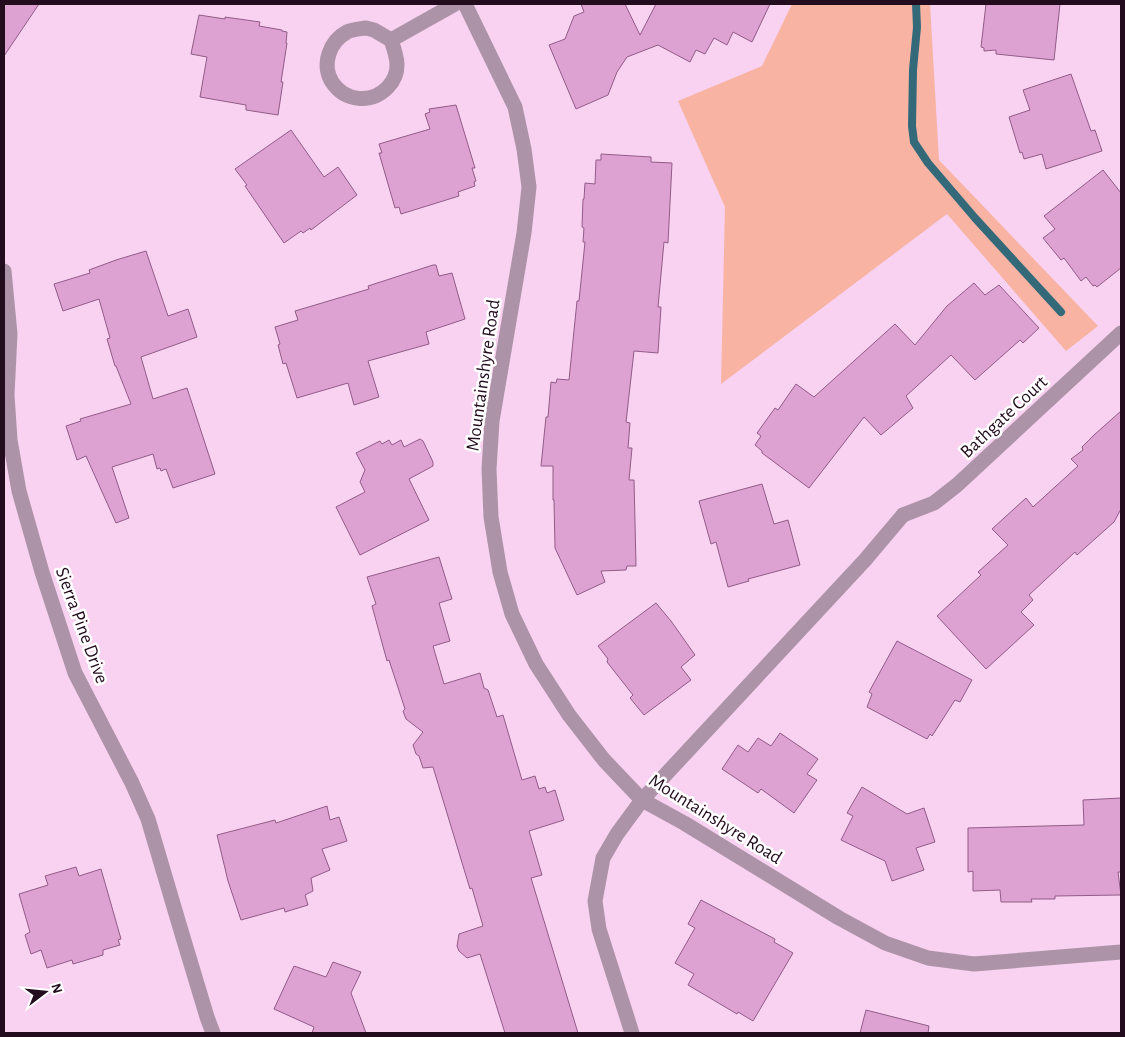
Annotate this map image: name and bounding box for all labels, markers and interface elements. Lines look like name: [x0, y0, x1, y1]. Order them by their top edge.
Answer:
street label: Mountainshyre Road: [463, 298, 504, 452]
street label: Bathgate Court: [957, 372, 1051, 462]
street label: Sierra Pine Drive: [52, 565, 111, 686]
street label: Mountainshyre Road: [645, 771, 785, 868]
north arrow: [20, 967, 70, 1017]
text: N: [48, 982, 65, 995]

